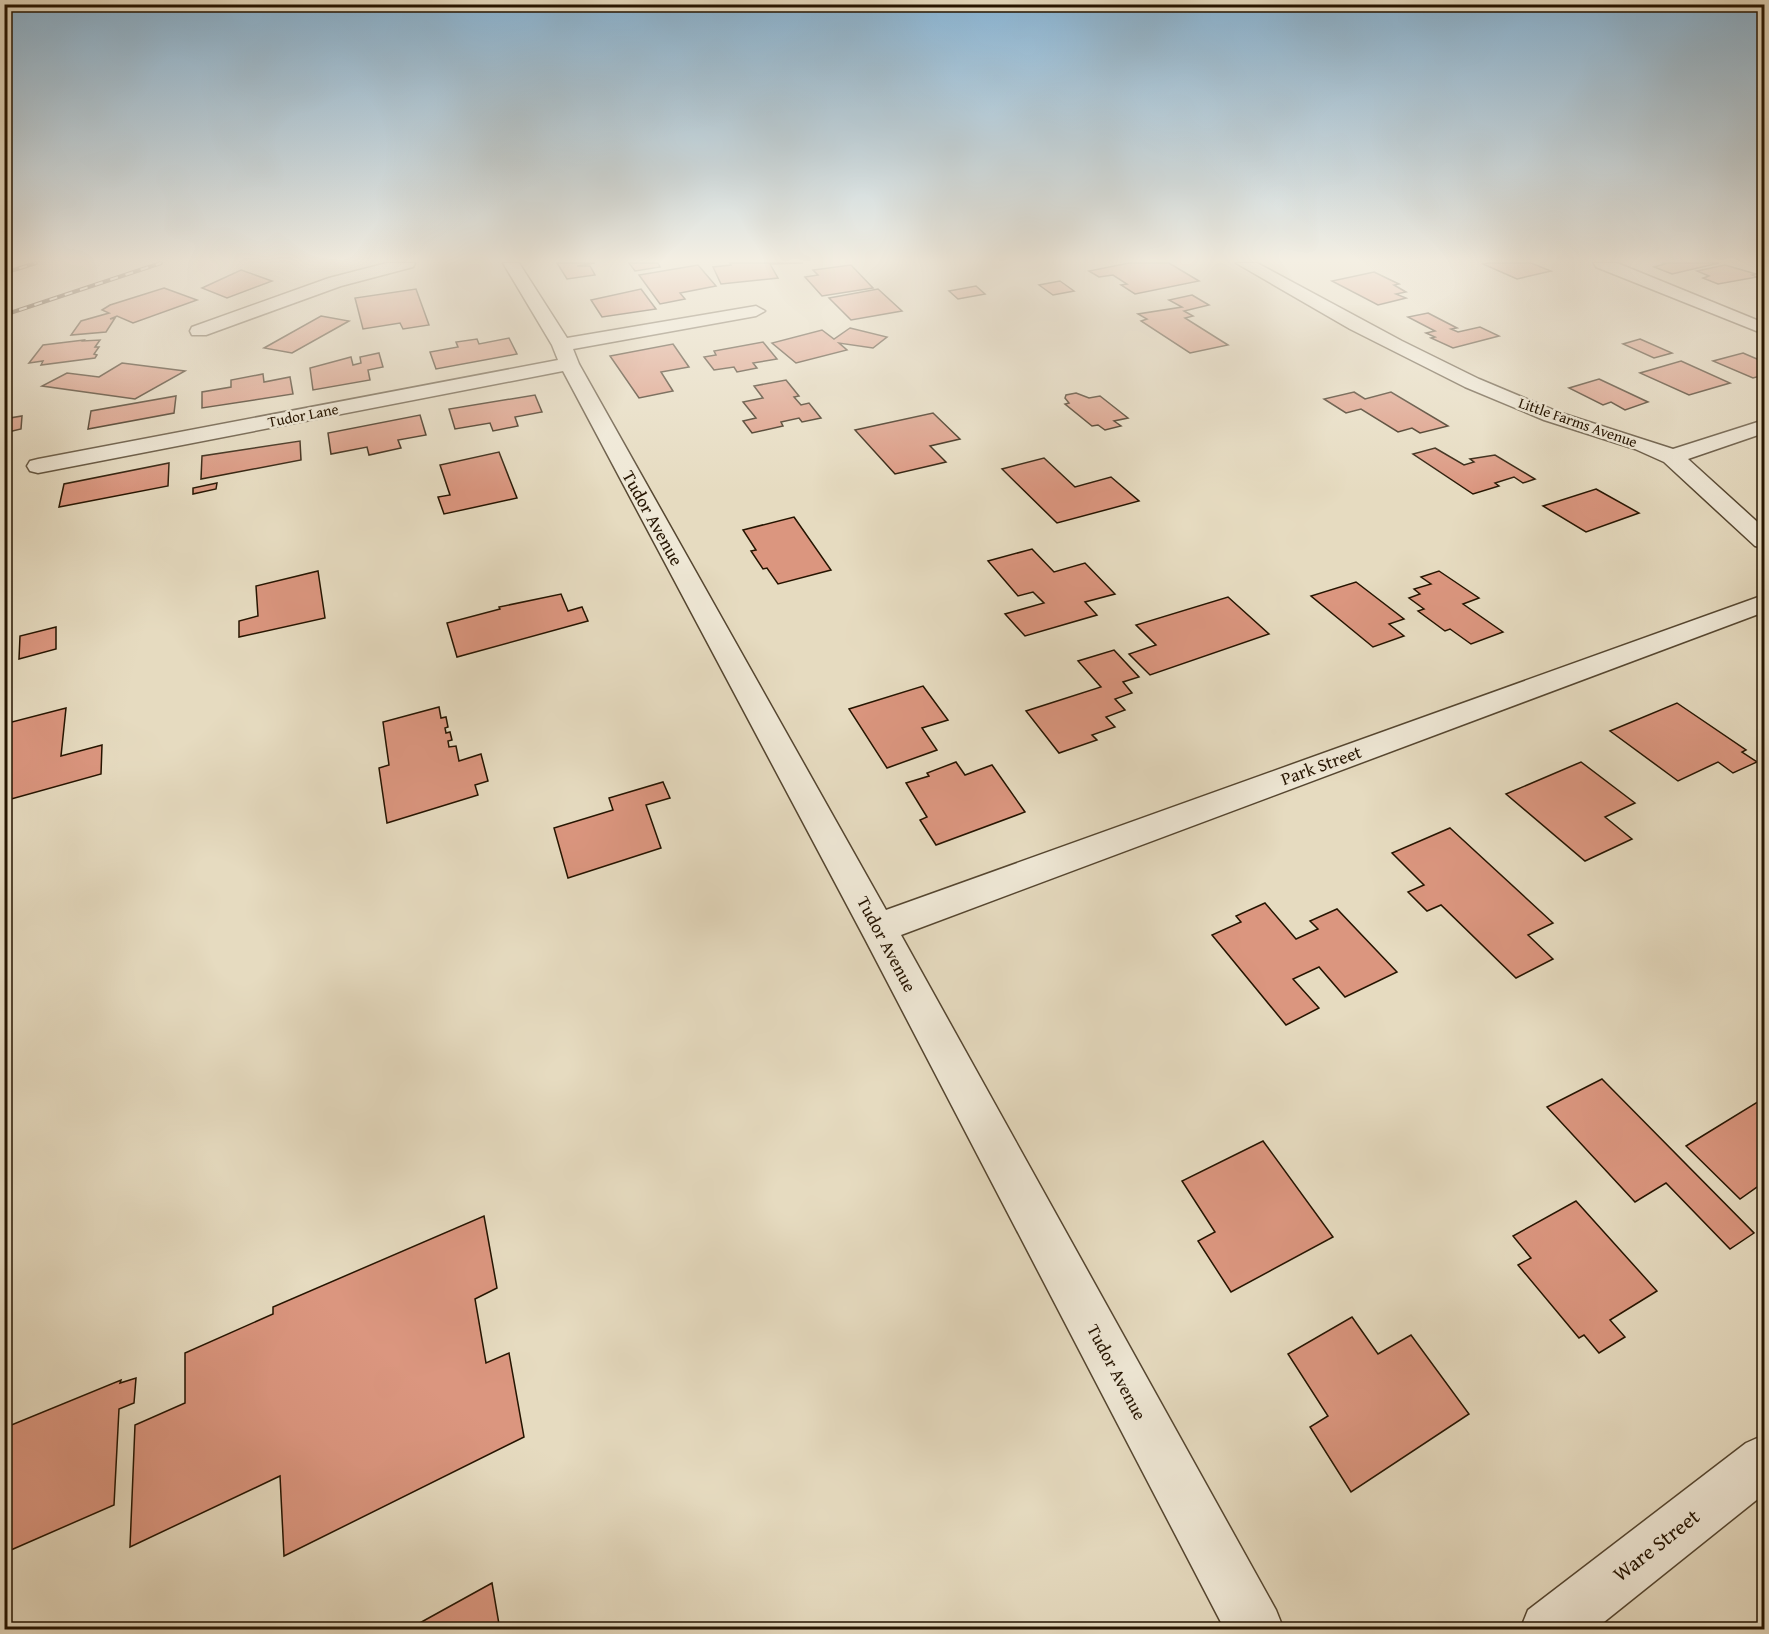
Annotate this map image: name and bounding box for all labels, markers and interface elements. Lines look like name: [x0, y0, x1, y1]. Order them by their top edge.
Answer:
street label: Little Farms Avenue: [1516, 392, 1640, 452]
street label: Tudor Lane: [266, 398, 340, 432]
street label: Tudor Avenue: [616, 465, 690, 571]
street label: Park Street: [1277, 738, 1366, 792]
street label: Tudor Avenue: [850, 891, 924, 997]
street label: Tudor Avenue: [1080, 1319, 1154, 1425]
street label: Ware Street: [1606, 1501, 1707, 1589]

